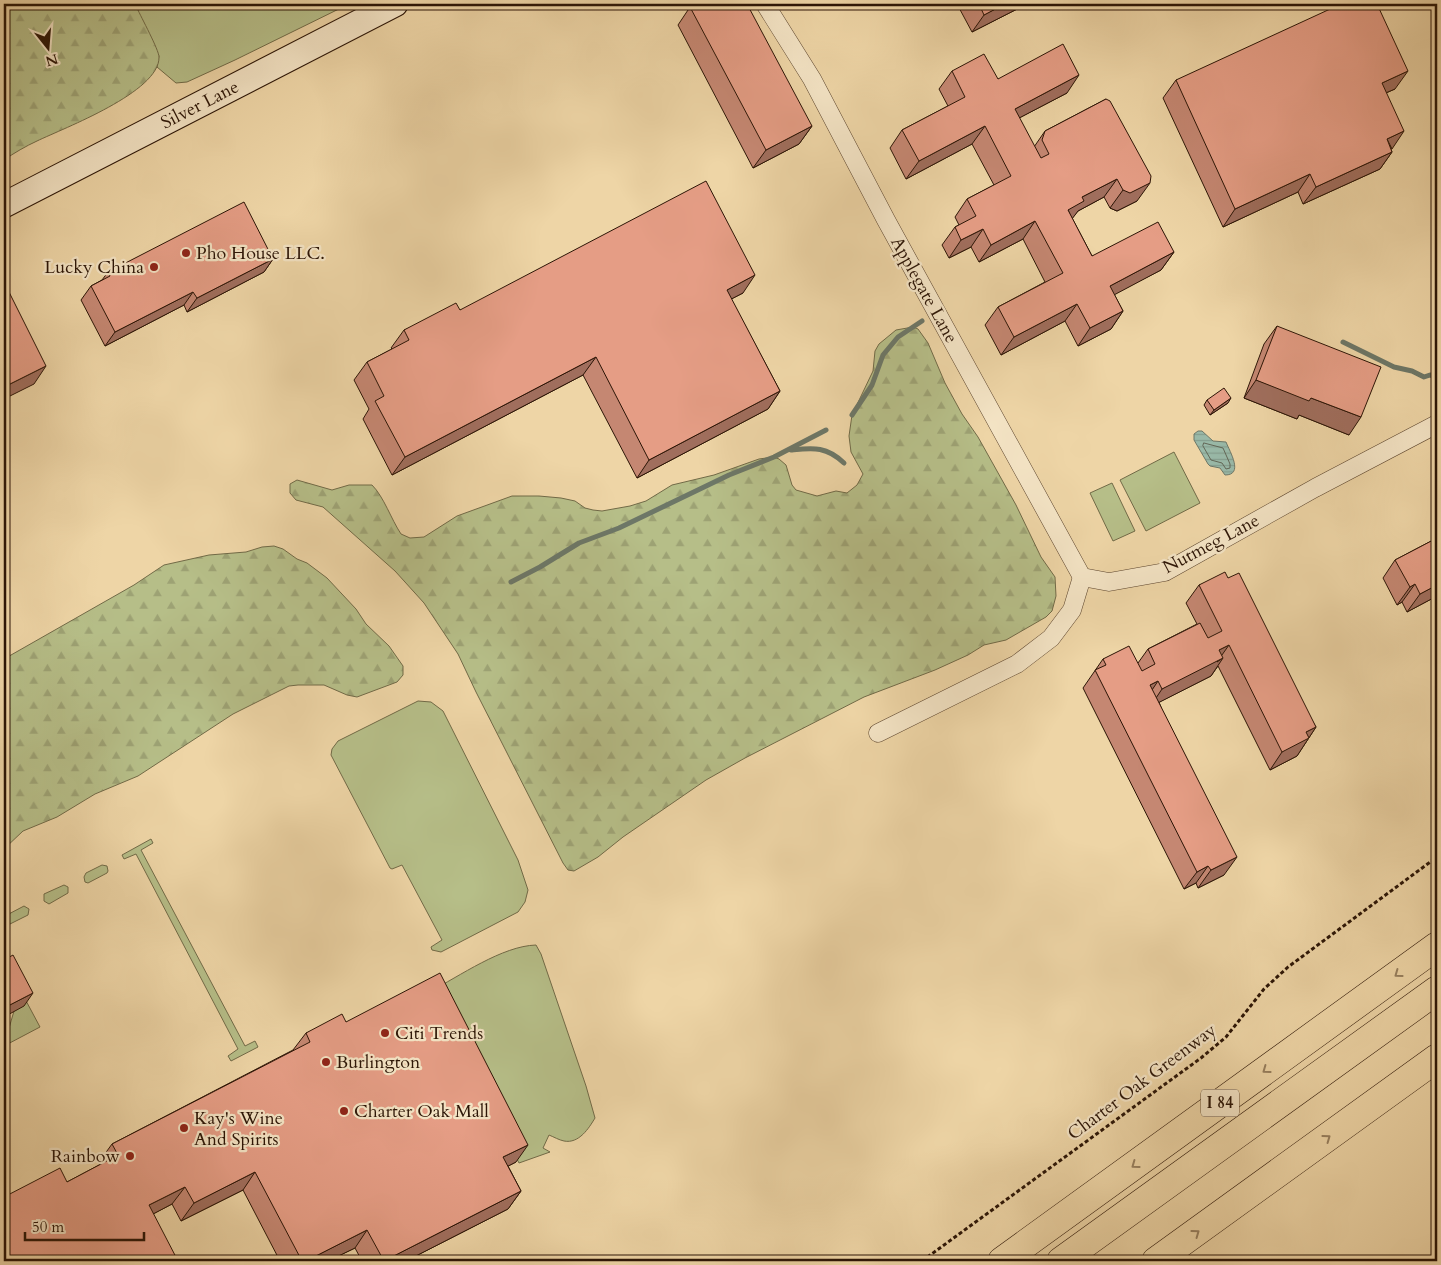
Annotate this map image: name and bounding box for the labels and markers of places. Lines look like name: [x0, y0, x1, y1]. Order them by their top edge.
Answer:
place label: Pho House LLC.: [196, 241, 325, 266]
marker: Pho House LLC.: [180, 247, 192, 259]
place label: Lucky China: [44, 255, 144, 280]
marker: Lucky China: [148, 261, 160, 273]
place label: Citi Trends: [395, 1021, 483, 1046]
marker: Citi Trends: [379, 1027, 391, 1039]
place label: Burlington: [336, 1050, 421, 1075]
marker: Burlington: [320, 1056, 332, 1068]
place label: Charter Oak Mall: [354, 1099, 489, 1124]
marker: Charter Oak Mall: [338, 1105, 350, 1117]
place label: Kay's Wine And Spirits: [194, 1106, 283, 1152]
marker: Kay's Wine And Spirits: [178, 1122, 190, 1134]
place label: Rainbow: [51, 1144, 121, 1169]
marker: Rainbow: [124, 1150, 136, 1162]

